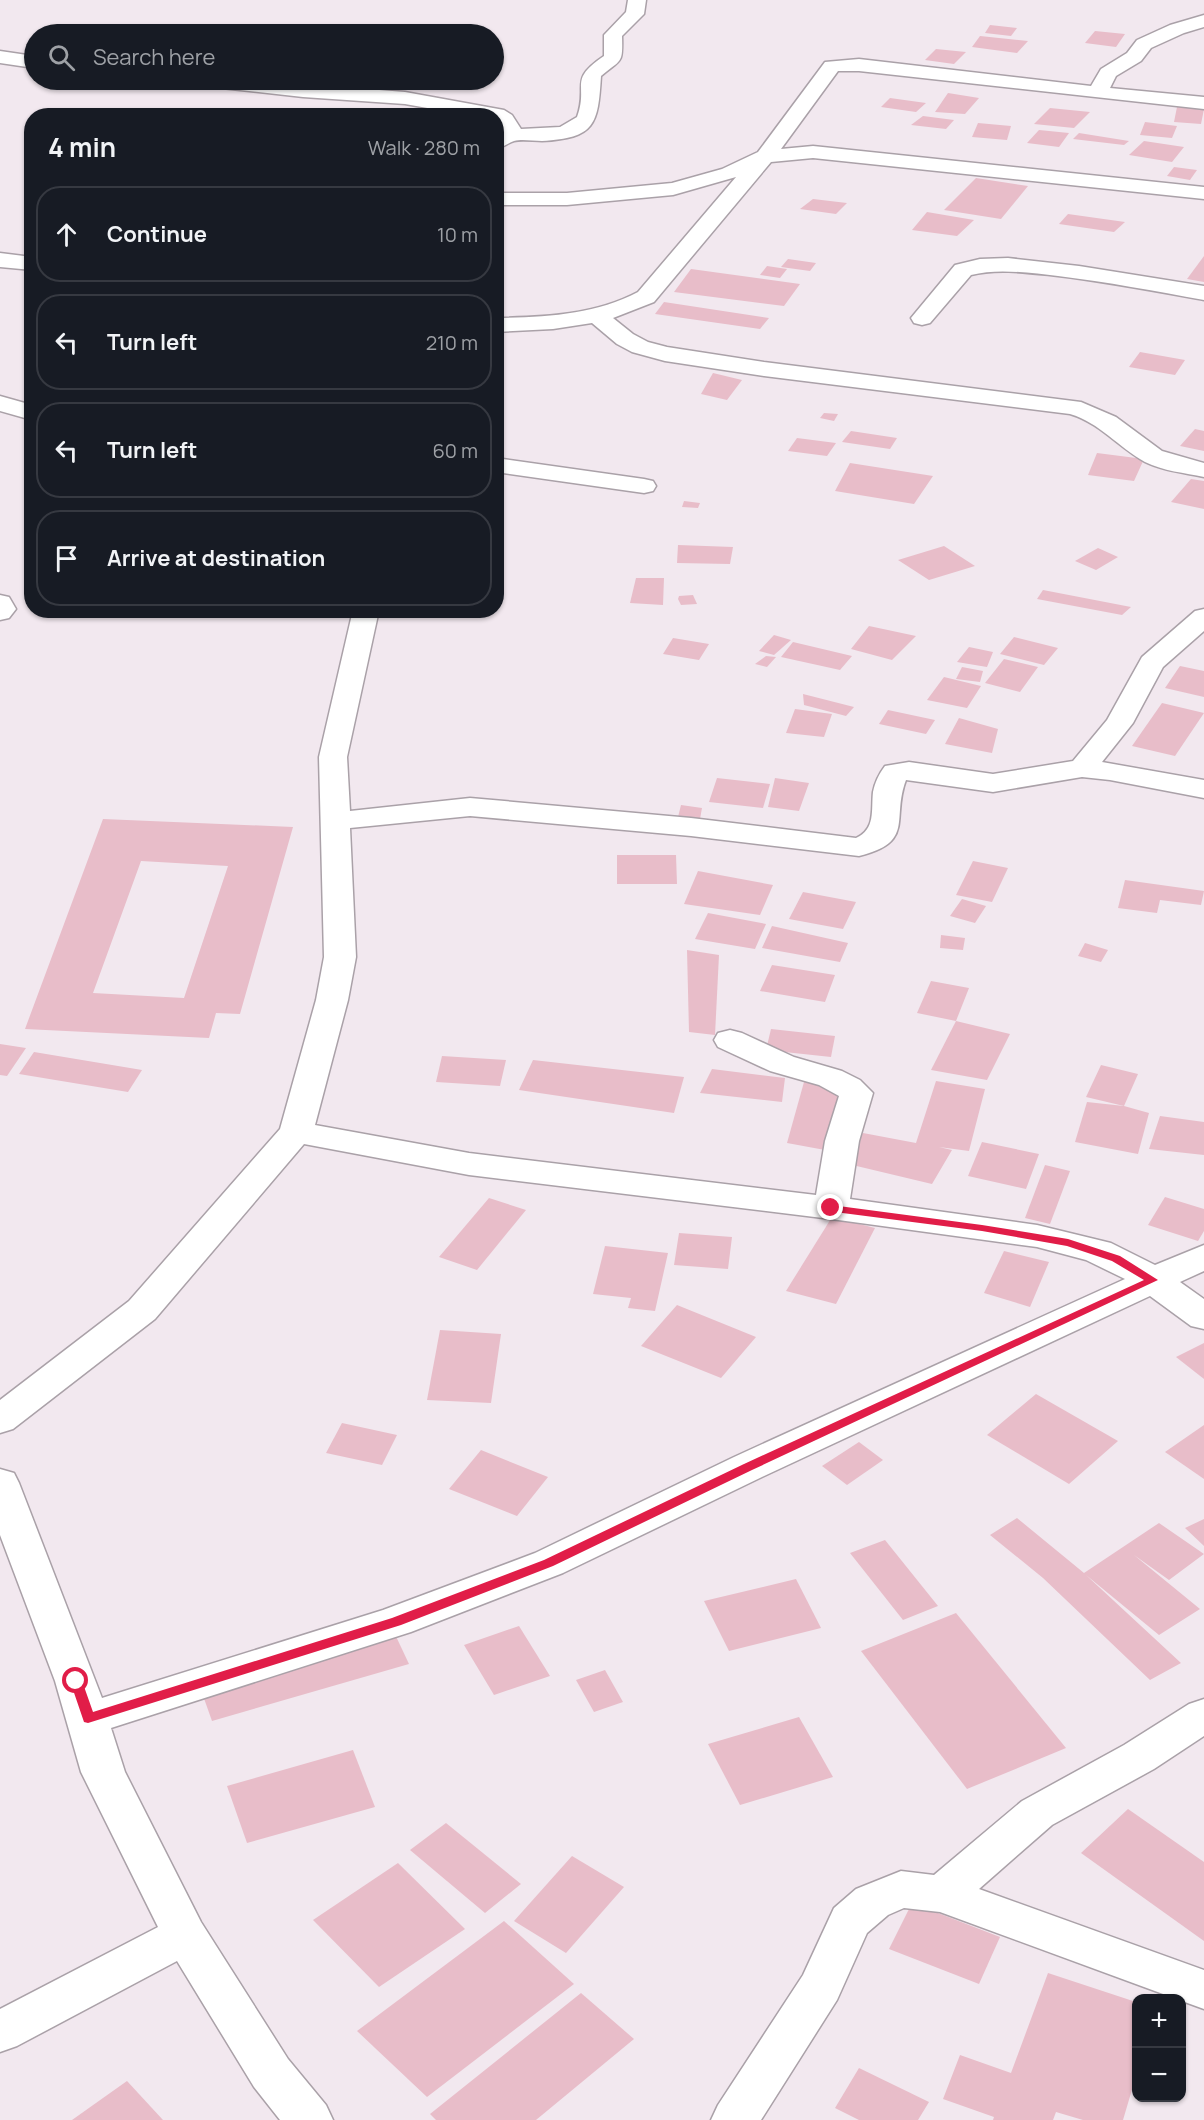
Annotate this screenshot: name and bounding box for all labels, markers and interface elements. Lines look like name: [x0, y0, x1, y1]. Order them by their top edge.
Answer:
search box: [24, 24, 504, 90]
icon: search: [45, 41, 78, 74]
text: Search here: [93, 42, 215, 72]
text: 4 min: [48, 129, 116, 165]
text: Walk · 280 m: [368, 134, 480, 161]
icon: ahead: [50, 218, 83, 251]
text: Continue: [107, 219, 207, 249]
text: 10 m: [437, 221, 478, 248]
icon: left: [50, 326, 83, 359]
text: Turn left: [107, 327, 197, 357]
text: 210 m: [426, 329, 478, 356]
icon: left: [50, 434, 83, 467]
text: Turn left: [107, 435, 197, 465]
text: 60 m: [432, 437, 478, 464]
icon: arrive: [50, 542, 83, 575]
text: Arrive at destination: [107, 543, 325, 573]
route end: [817, 1194, 843, 1220]
route start: [62, 1667, 88, 1693]
map controls: [1132, 1994, 1186, 2102]
button: +: [1132, 1994, 1186, 2048]
button: −: [1132, 2048, 1186, 2102]

